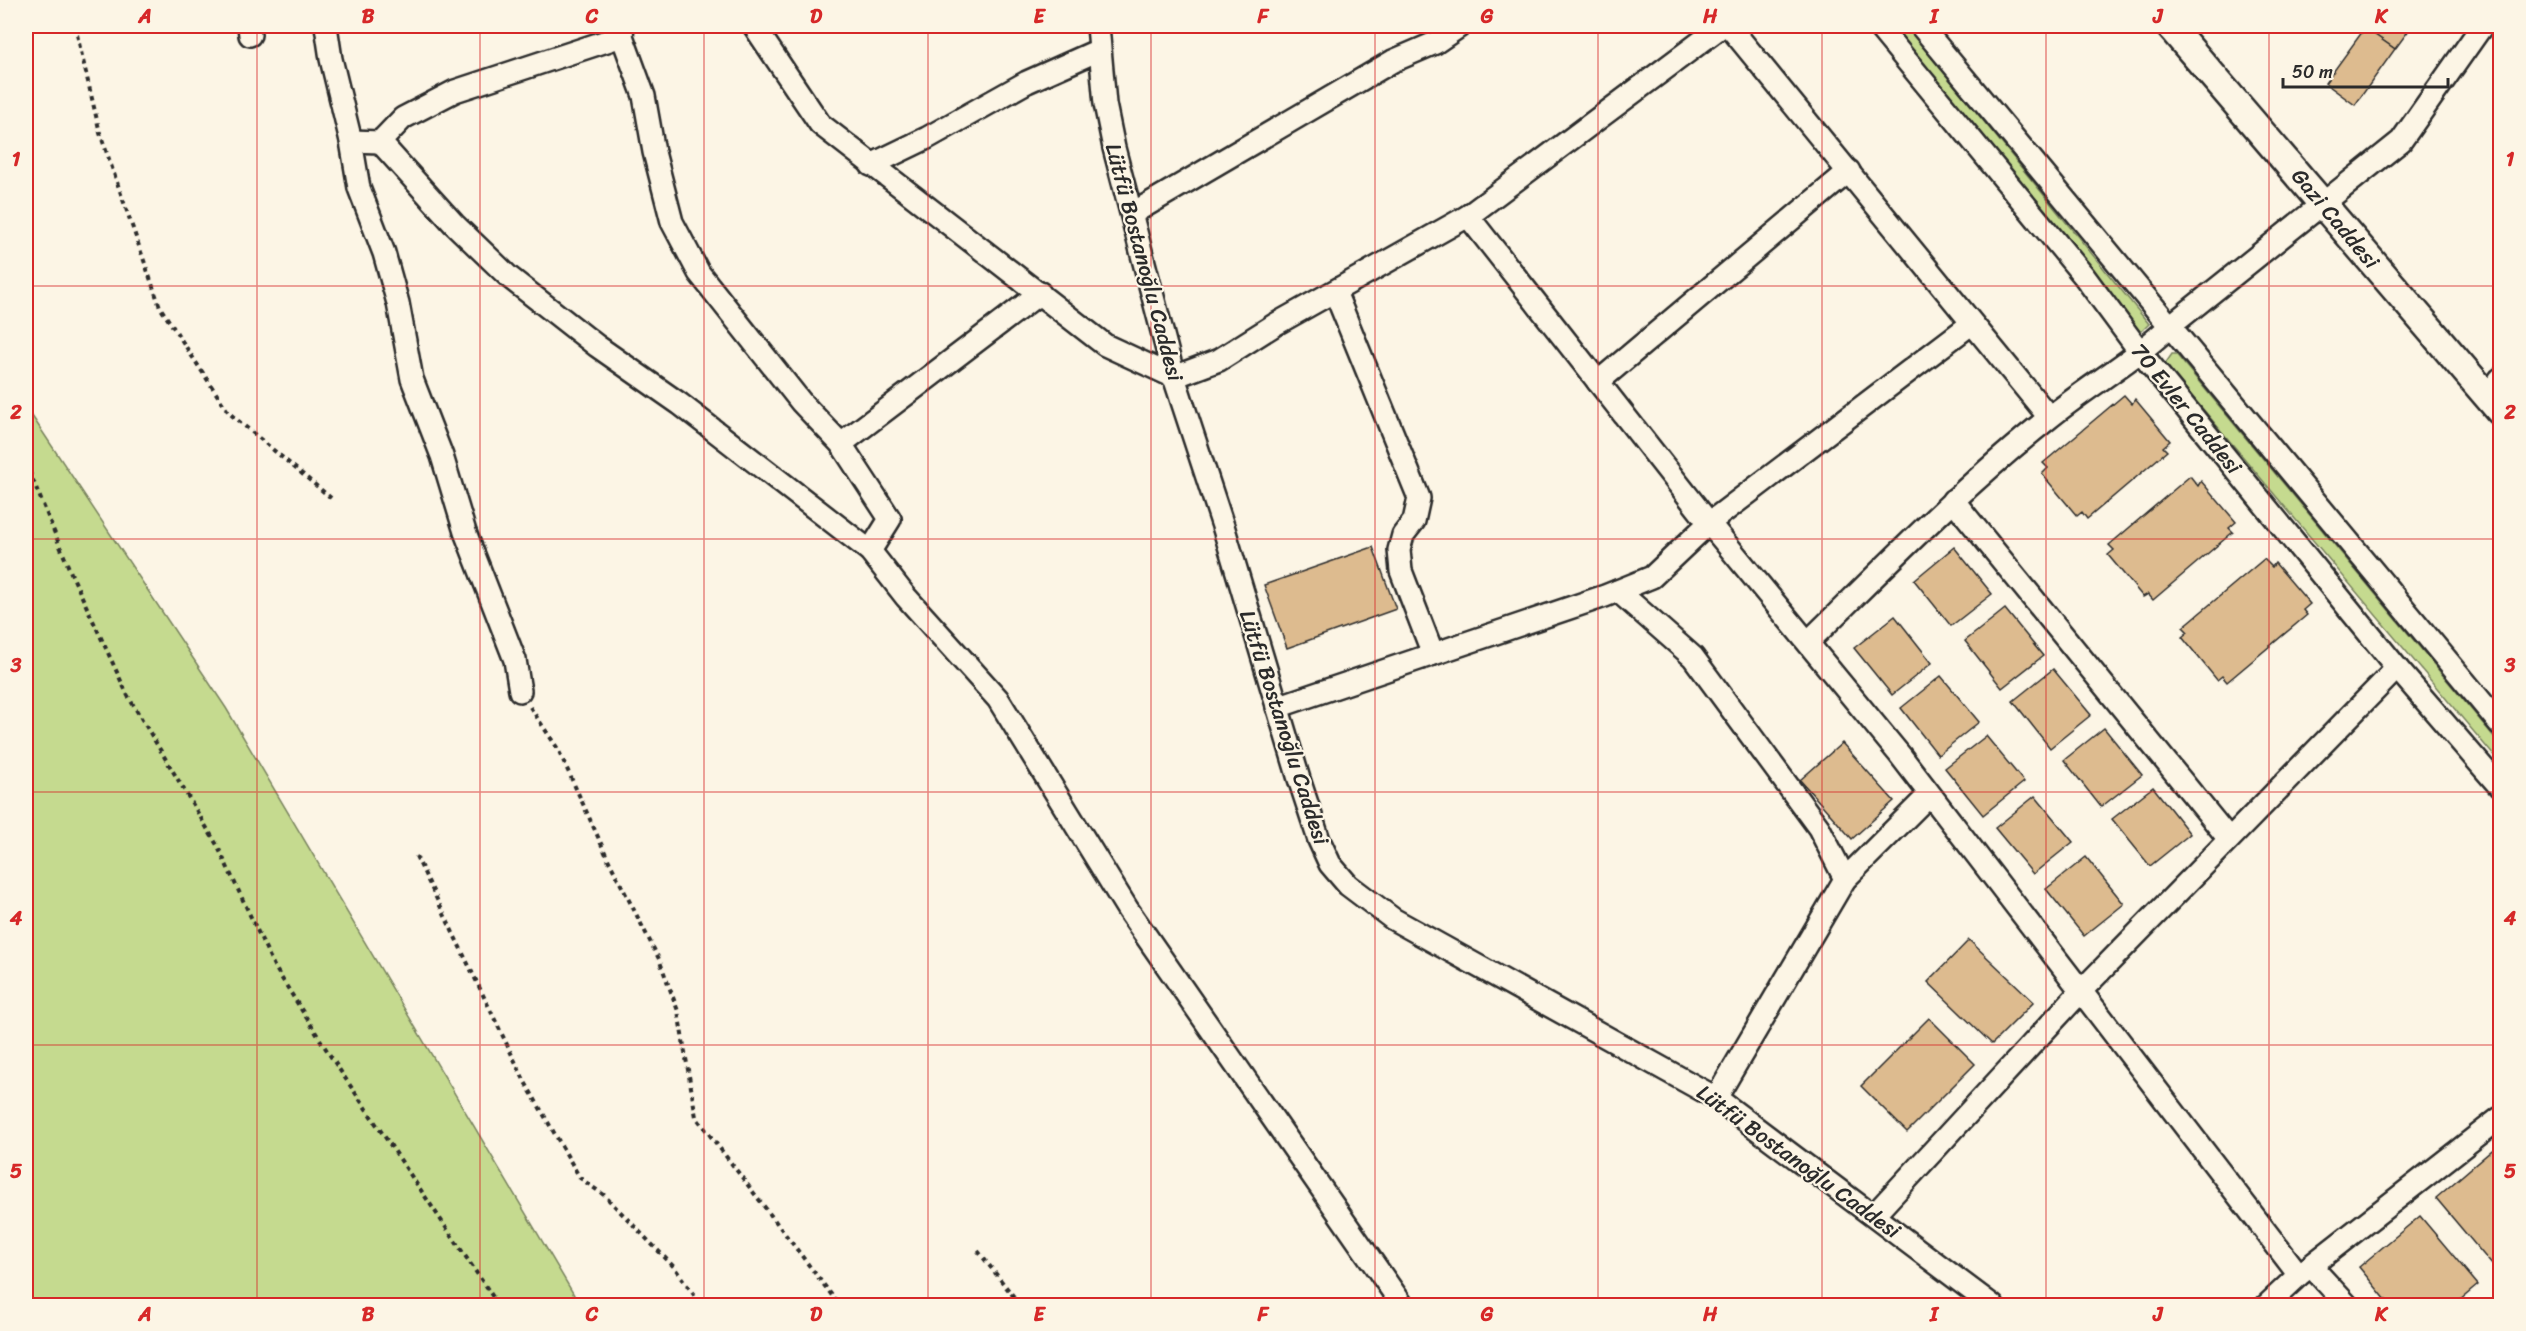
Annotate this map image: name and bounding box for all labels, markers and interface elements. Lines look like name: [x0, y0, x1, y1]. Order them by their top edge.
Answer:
text: A: [137, 0, 152, 34]
text: B: [362, 0, 375, 34]
text: C: [585, 0, 599, 34]
text: D: [810, 0, 823, 34]
text: E: [1033, 0, 1046, 34]
text: F: [1257, 0, 1270, 34]
text: G: [1480, 0, 1494, 34]
text: H: [1702, 0, 1718, 34]
text: I: [1929, 0, 1940, 34]
text: J: [2152, 0, 2164, 34]
text: K: [2374, 0, 2389, 34]
scale bar: [2283, 51, 2448, 89]
text: 50 m: [2292, 56, 2333, 88]
street label: Lütfü Bostanoğlu Caddesi: [1094, 139, 1195, 386]
text: 1: [12, 142, 21, 177]
text: 1: [2506, 142, 2515, 177]
street label: Gazi Caddesi: [2281, 159, 2391, 278]
street label: 70 Evler Caddesi: [2121, 334, 2253, 484]
text: 2: [9, 395, 22, 430]
text: 2: [2503, 395, 2516, 430]
street label: Lütfü Bostanoğlu Caddesi: [1228, 605, 1341, 851]
text: 3: [10, 648, 22, 683]
text: 3: [2504, 648, 2516, 683]
text: 4: [9, 901, 23, 936]
text: 4: [2503, 901, 2517, 936]
street label: Lütfü Bostanoğlu Caddesi: [1688, 1074, 1910, 1250]
text: 5: [10, 1154, 22, 1189]
text: 5: [2504, 1154, 2516, 1189]
text: A: [137, 1297, 152, 1331]
text: B: [362, 1297, 375, 1331]
text: C: [585, 1297, 599, 1331]
text: D: [810, 1297, 823, 1331]
text: E: [1033, 1297, 1046, 1331]
text: F: [1257, 1297, 1270, 1331]
text: G: [1480, 1297, 1494, 1331]
text: H: [1702, 1297, 1718, 1331]
text: I: [1929, 1297, 1940, 1331]
text: J: [2152, 1297, 2164, 1331]
text: K: [2374, 1297, 2389, 1331]

